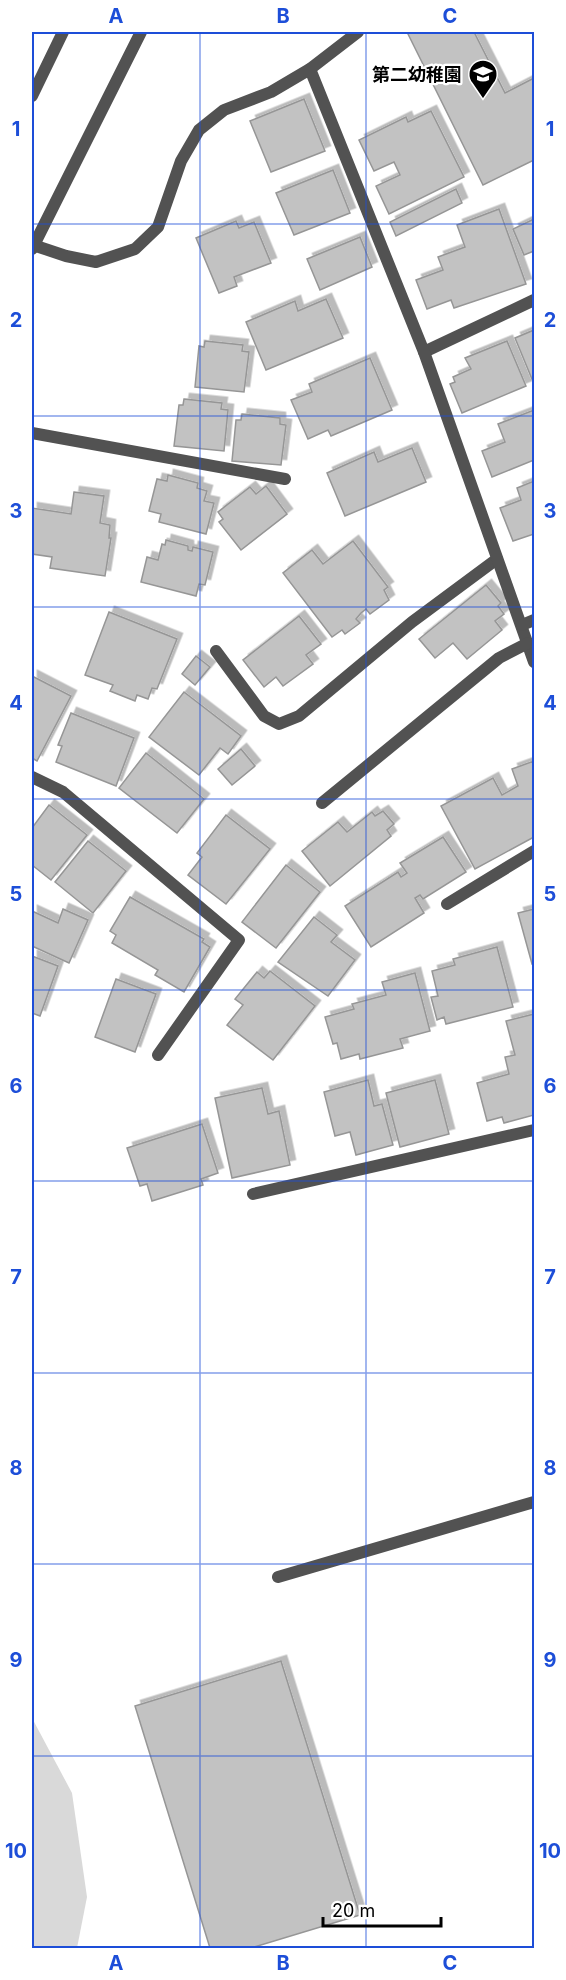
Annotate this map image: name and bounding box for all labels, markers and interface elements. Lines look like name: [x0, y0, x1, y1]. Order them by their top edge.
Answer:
text: A: [109, 4, 124, 28]
text: B: [276, 4, 290, 28]
text: C: [443, 4, 457, 28]
school or university icon: 第二幼稚園: [467, 58, 499, 100]
place label: 第二幼稚園: [372, 64, 462, 85]
text: 1: [12, 117, 20, 141]
text: 1: [546, 117, 554, 141]
text: 2: [10, 308, 22, 332]
text: 2: [544, 308, 556, 332]
text: 3: [10, 499, 22, 523]
text: 3: [544, 499, 556, 523]
text: 4: [9, 691, 23, 715]
text: 4: [543, 691, 557, 715]
text: 5: [10, 882, 22, 906]
text: 5: [544, 882, 556, 906]
text: 6: [10, 1074, 23, 1098]
text: 6: [544, 1074, 557, 1098]
text: 7: [10, 1265, 22, 1289]
text: 7: [544, 1265, 556, 1289]
text: 8: [9, 1456, 23, 1480]
text: 8: [543, 1456, 557, 1480]
text: 9: [10, 1648, 23, 1672]
text: 9: [544, 1648, 557, 1672]
text: 10: [5, 1839, 27, 1863]
text: 10: [539, 1839, 561, 1863]
scale bar: [323, 1890, 442, 1928]
text: 20 m: [332, 1900, 375, 1921]
text: A: [109, 1951, 124, 1975]
text: B: [276, 1951, 290, 1975]
text: C: [443, 1951, 457, 1975]

